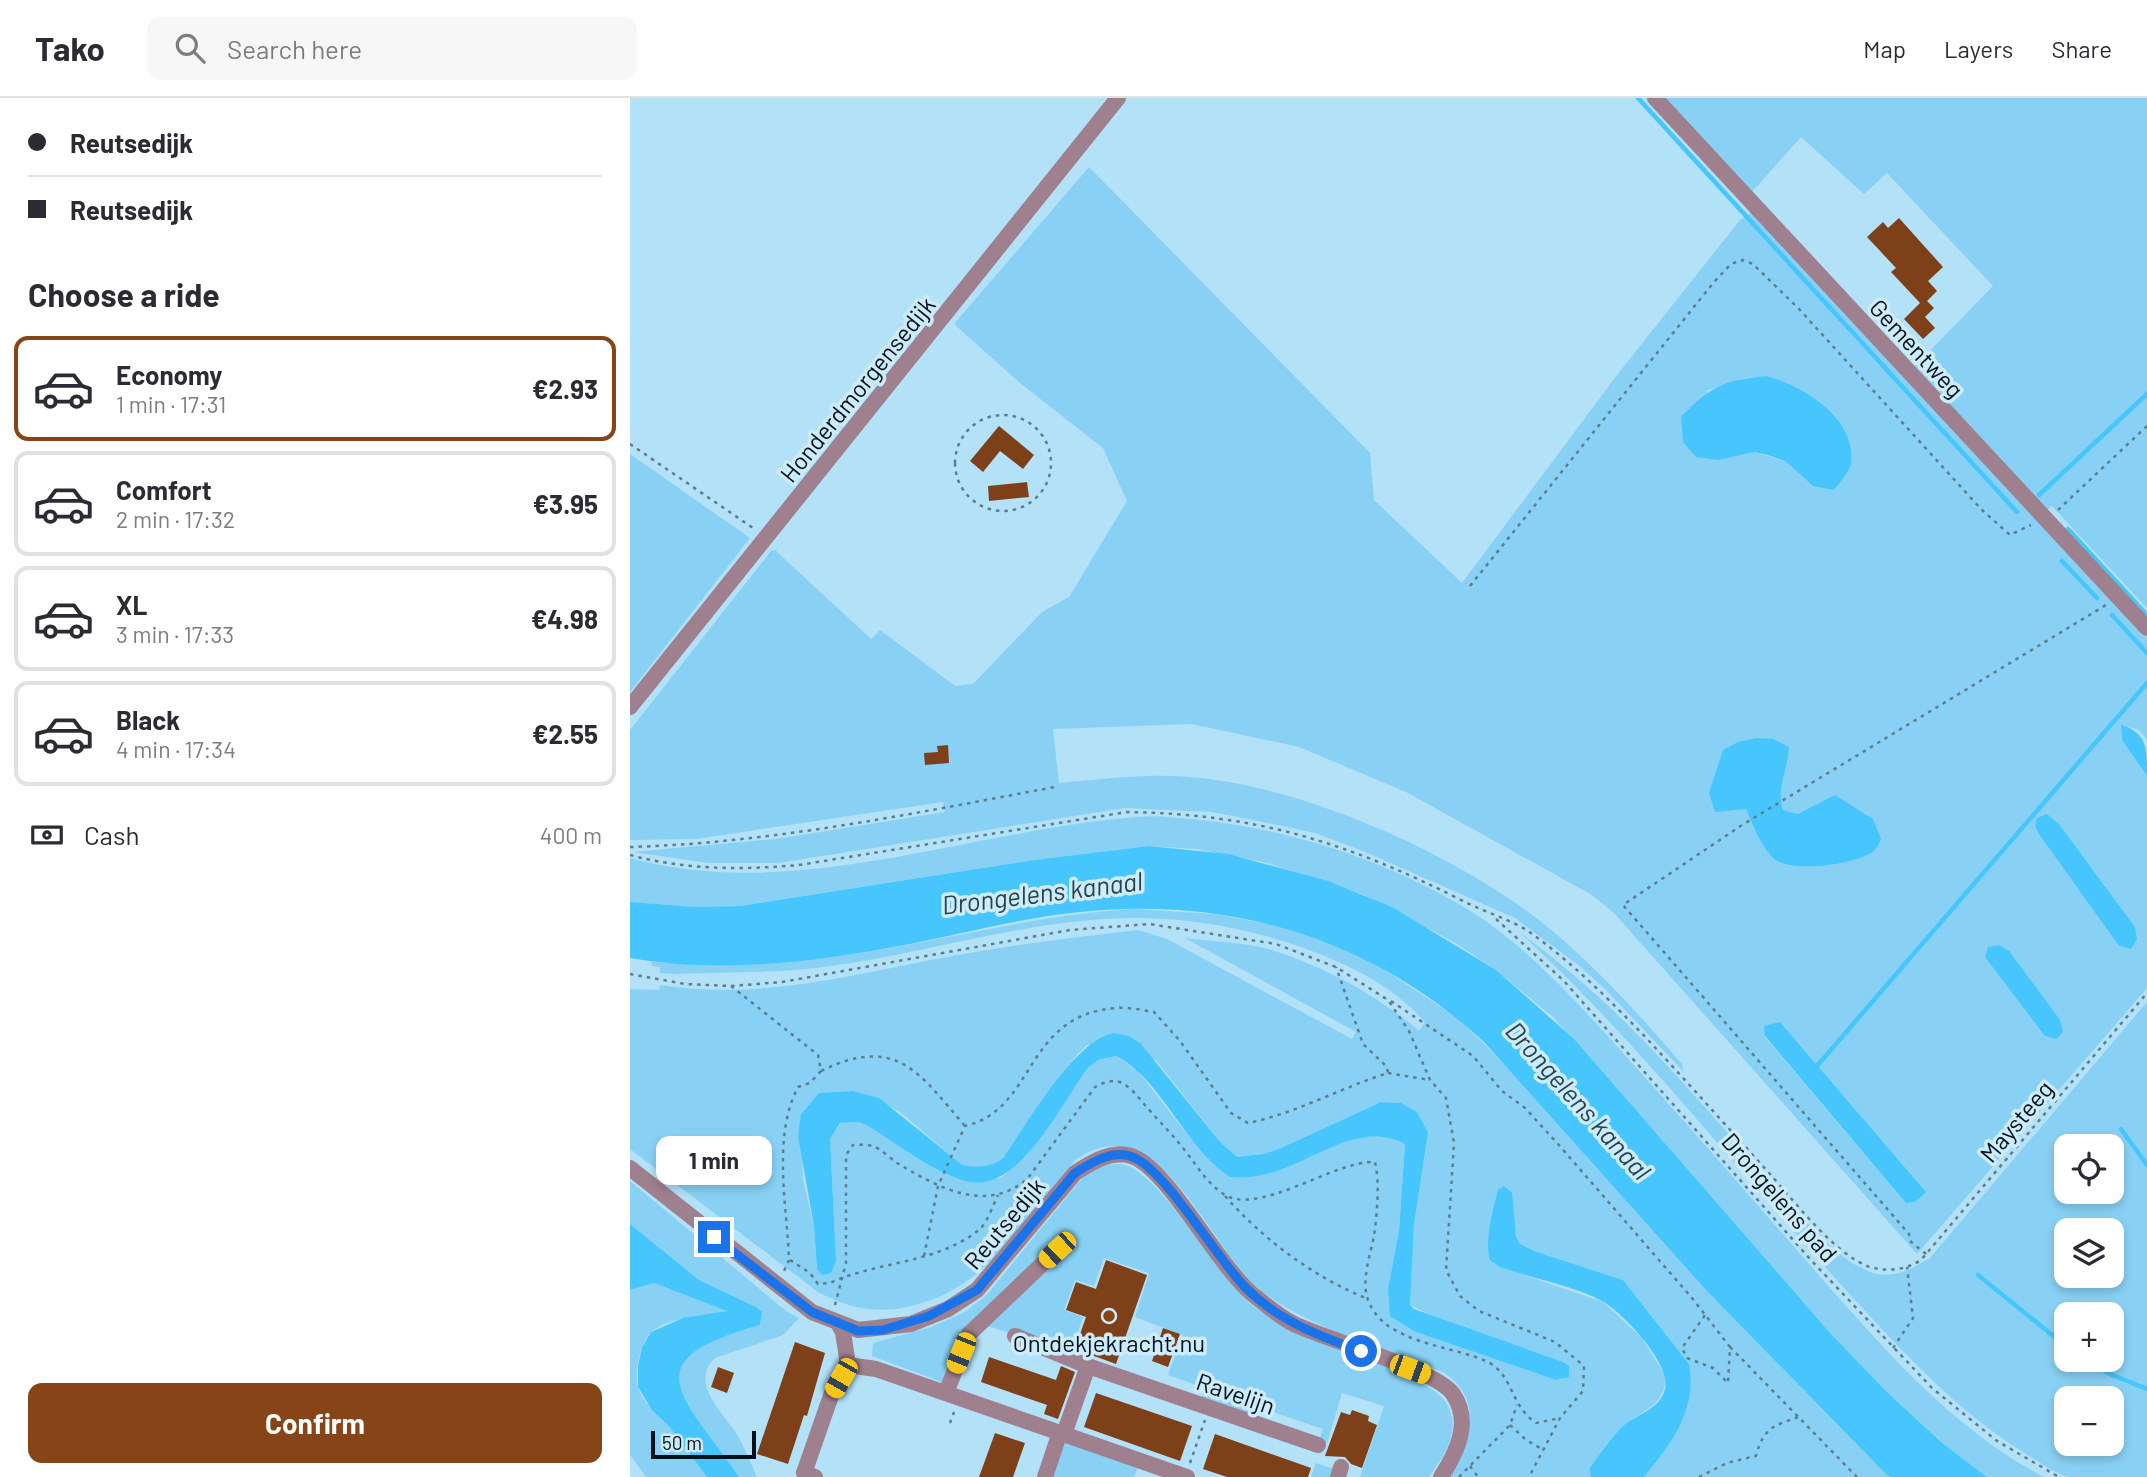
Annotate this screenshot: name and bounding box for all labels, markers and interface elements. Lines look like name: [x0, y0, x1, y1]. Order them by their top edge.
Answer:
search box: [147, 17, 637, 80]
text: Tako: [35, 28, 105, 68]
icon: search: [171, 29, 209, 67]
text: Search here: [227, 33, 362, 64]
text: Map: [1863, 34, 1906, 63]
text: Layers: [1944, 34, 2013, 63]
text: Share: [2051, 34, 2112, 63]
text: Reutsedijk: [70, 127, 193, 158]
text: Reutsedijk: [70, 194, 193, 225]
text: Choose a ride: [28, 275, 220, 313]
street label: Honderdmorgensedijk: [773, 290, 941, 488]
street label: Gementweg: [1864, 293, 1970, 403]
icon: car: [32, 357, 95, 420]
text: Economy: [116, 359, 222, 390]
text: €2.93: [532, 373, 598, 404]
text: 1 min · 17:31: [116, 390, 226, 418]
icon: car: [32, 472, 95, 535]
text: Comfort: [116, 474, 212, 505]
text: €3.95: [533, 488, 598, 519]
text: 2 min · 17:32: [116, 505, 235, 533]
icon: car: [32, 587, 95, 650]
text: XL: [116, 589, 147, 620]
text: €4.98: [531, 603, 598, 634]
text: 3 min · 17:33: [116, 620, 234, 648]
icon: car: [32, 702, 95, 765]
text: Black: [116, 704, 180, 735]
text: €2.55: [532, 718, 598, 749]
text: 4 min · 17:34: [116, 735, 236, 763]
icon: cash: [28, 816, 66, 854]
text: Cash: [84, 819, 139, 850]
text: 400 m: [540, 821, 602, 849]
water label: Drongelens kanaal: [940, 864, 1144, 920]
water label: Drongelens kanaal: [1500, 1015, 1658, 1186]
street label: Maysteeg: [1973, 1074, 2059, 1168]
street label: Drongelens pad: [1716, 1127, 1844, 1267]
map controls: [2054, 1134, 2124, 1456]
button: locate: [2054, 1134, 2124, 1204]
callout: 1 min: [656, 1136, 772, 1184]
text: 1 min: [689, 1146, 739, 1174]
street label: Reutsedijk: [957, 1171, 1051, 1275]
button: layers: [2054, 1218, 2124, 1288]
route end: [698, 1221, 730, 1253]
car: [1035, 1228, 1080, 1272]
button: +: [2054, 1302, 2124, 1372]
marker: Ontdekjekracht.nu: [1101, 1308, 1117, 1324]
place label: Ontdekjekracht.nu: [1013, 1328, 1205, 1357]
car: [944, 1330, 979, 1376]
route start: [1345, 1335, 1377, 1367]
car: [1387, 1352, 1434, 1386]
car: [822, 1355, 861, 1401]
street label: Ravelijn: [1193, 1366, 1279, 1420]
button: Confirm: [28, 1383, 602, 1463]
button: −: [2054, 1386, 2124, 1456]
scale bar: [651, 1428, 756, 1460]
text: 50 m: [662, 1431, 702, 1454]

